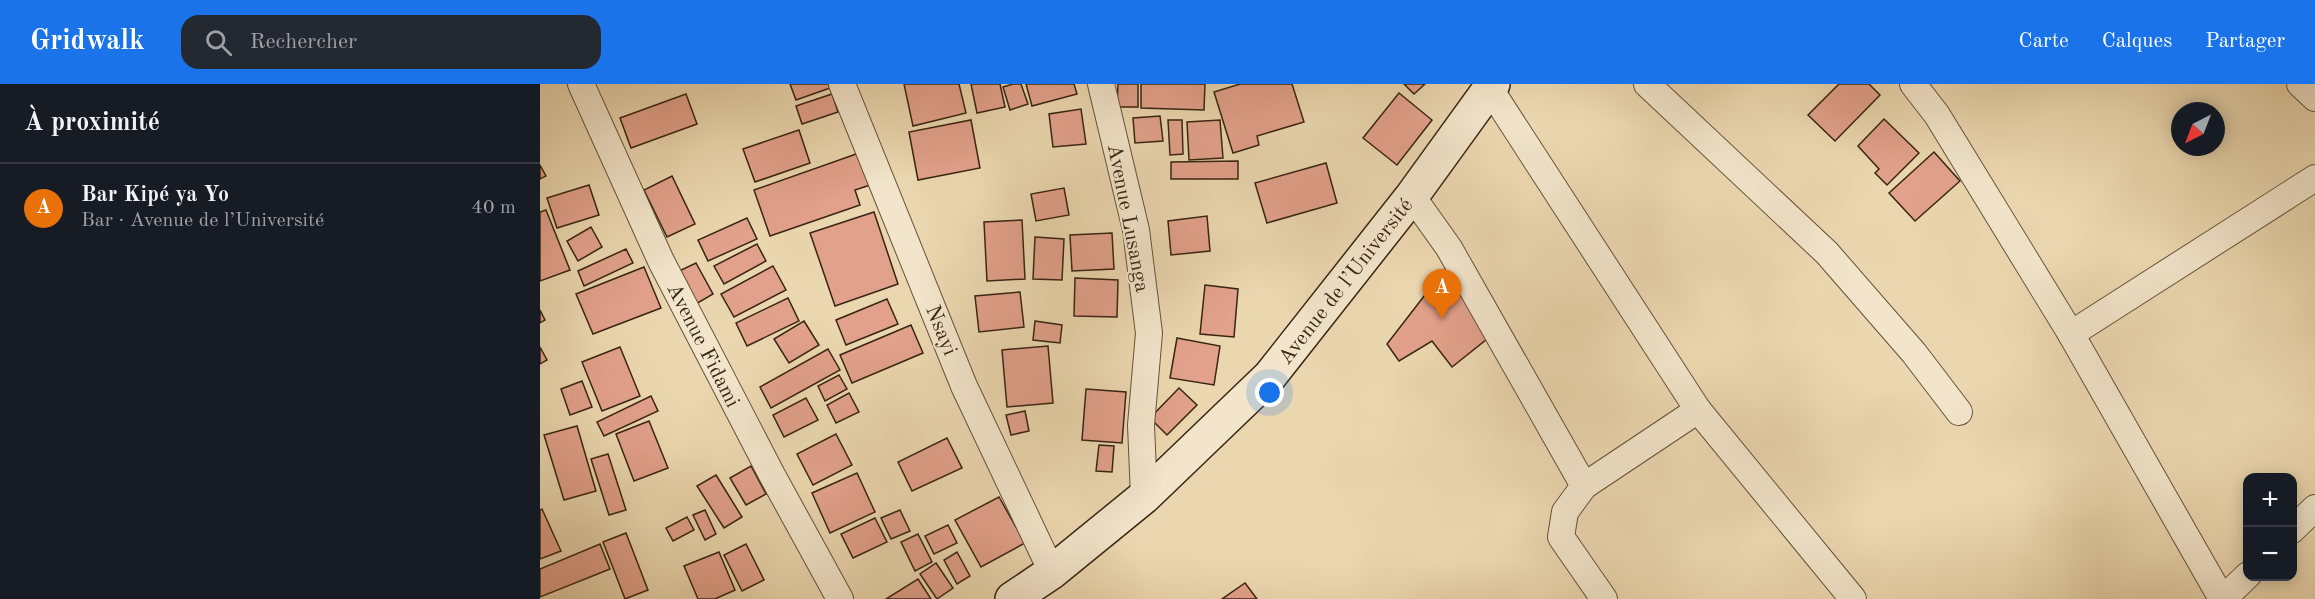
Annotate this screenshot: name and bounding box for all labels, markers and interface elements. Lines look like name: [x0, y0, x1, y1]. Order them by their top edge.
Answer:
search box: [181, 15, 601, 69]
icon: search: [202, 26, 235, 59]
text: Gridwalk: [30, 28, 145, 56]
text: Rechercher: [250, 31, 357, 53]
text: Carte: [2019, 31, 2069, 52]
text: Calques: [2102, 31, 2172, 52]
text: Partager: [2205, 31, 2285, 52]
north arrow: [2171, 102, 2225, 156]
text: À proximité: [24, 110, 160, 136]
street label: Avenue Lusanga: [1103, 142, 1152, 294]
text: Bar Kipé ya Yo: [81, 184, 229, 206]
street label: Avenue de l’Université: [1275, 195, 1417, 369]
text: A: [36, 198, 51, 218]
text: 40 m: [471, 198, 516, 218]
text: Bar · Avenue de l’Université: [81, 211, 324, 231]
pin: A: [1422, 270, 1462, 319]
street label: Avenue Fidami: [662, 280, 743, 411]
street label: Nsayi: [921, 302, 960, 359]
your location: [1255, 378, 1284, 407]
map controls: [2243, 473, 2297, 581]
button: +: [2243, 473, 2297, 527]
button: −: [2243, 527, 2297, 581]

